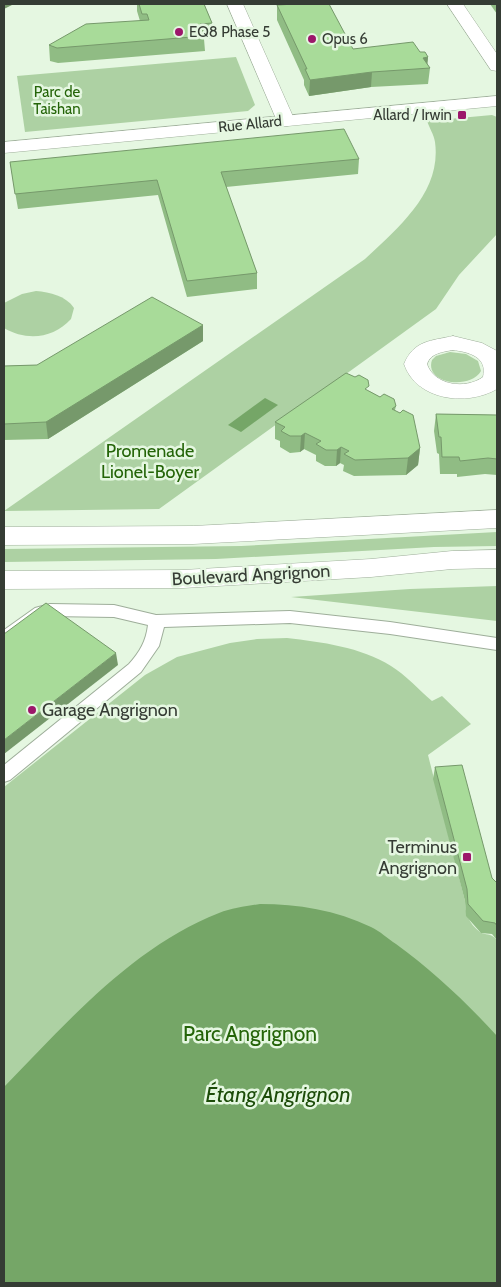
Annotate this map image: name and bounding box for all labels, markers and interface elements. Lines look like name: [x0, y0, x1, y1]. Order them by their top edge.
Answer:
place label: EQ8 Phase 5: [189, 23, 270, 41]
marker: EQ8 Phase 5: [173, 26, 185, 38]
place label: Opus 6: [322, 30, 368, 48]
marker: Opus 6: [306, 33, 318, 45]
park label: Parc de Taishan: [33, 83, 81, 118]
place label: Allard / Irwin: [373, 106, 452, 124]
marker: Allard / Irwin: [456, 109, 468, 121]
street label: Rue Allard: [217, 112, 283, 136]
park label: Promenade Lionel-Boyer: [101, 440, 199, 483]
street label: Boulevard Angrignon: [171, 560, 331, 590]
place label: Garage Angrignon: [42, 699, 178, 721]
marker: Garage Angrignon: [26, 704, 38, 716]
place label: Terminus Angrignon: [378, 836, 457, 879]
marker: Terminus Angrignon: [461, 851, 473, 863]
park label: Parc Angrignon: [183, 1021, 317, 1046]
water label: Étang Angrignon: [205, 1081, 351, 1108]

